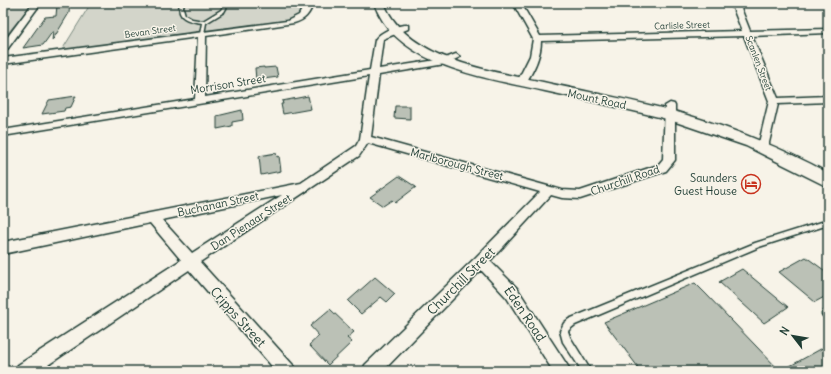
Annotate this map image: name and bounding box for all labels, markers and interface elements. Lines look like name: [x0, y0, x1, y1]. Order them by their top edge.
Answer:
street label: Carlisle Street: [654, 19, 710, 31]
street label: Bevan Street: [124, 22, 176, 40]
street label: Scanlen Street: [743, 34, 775, 92]
street label: Morrison Street: [189, 71, 267, 97]
street label: Mount Road: [566, 86, 628, 112]
street label: Marlborough Street: [409, 145, 505, 183]
street label: Churchill Road: [589, 161, 662, 198]
place label: Saunders Guest House: [674, 171, 737, 198]
hotel icon: Saunders Guest House: [740, 173, 762, 195]
street label: Buchanan Street: [176, 188, 260, 219]
street label: Dan Pienaar Street: [208, 191, 294, 253]
street label: Churchill Street: [423, 243, 499, 319]
street label: Cripps Street: [207, 283, 270, 351]
street label: Eden Road: [500, 283, 550, 345]
north arrow: [773, 316, 813, 356]
text: N: [776, 324, 792, 338]

